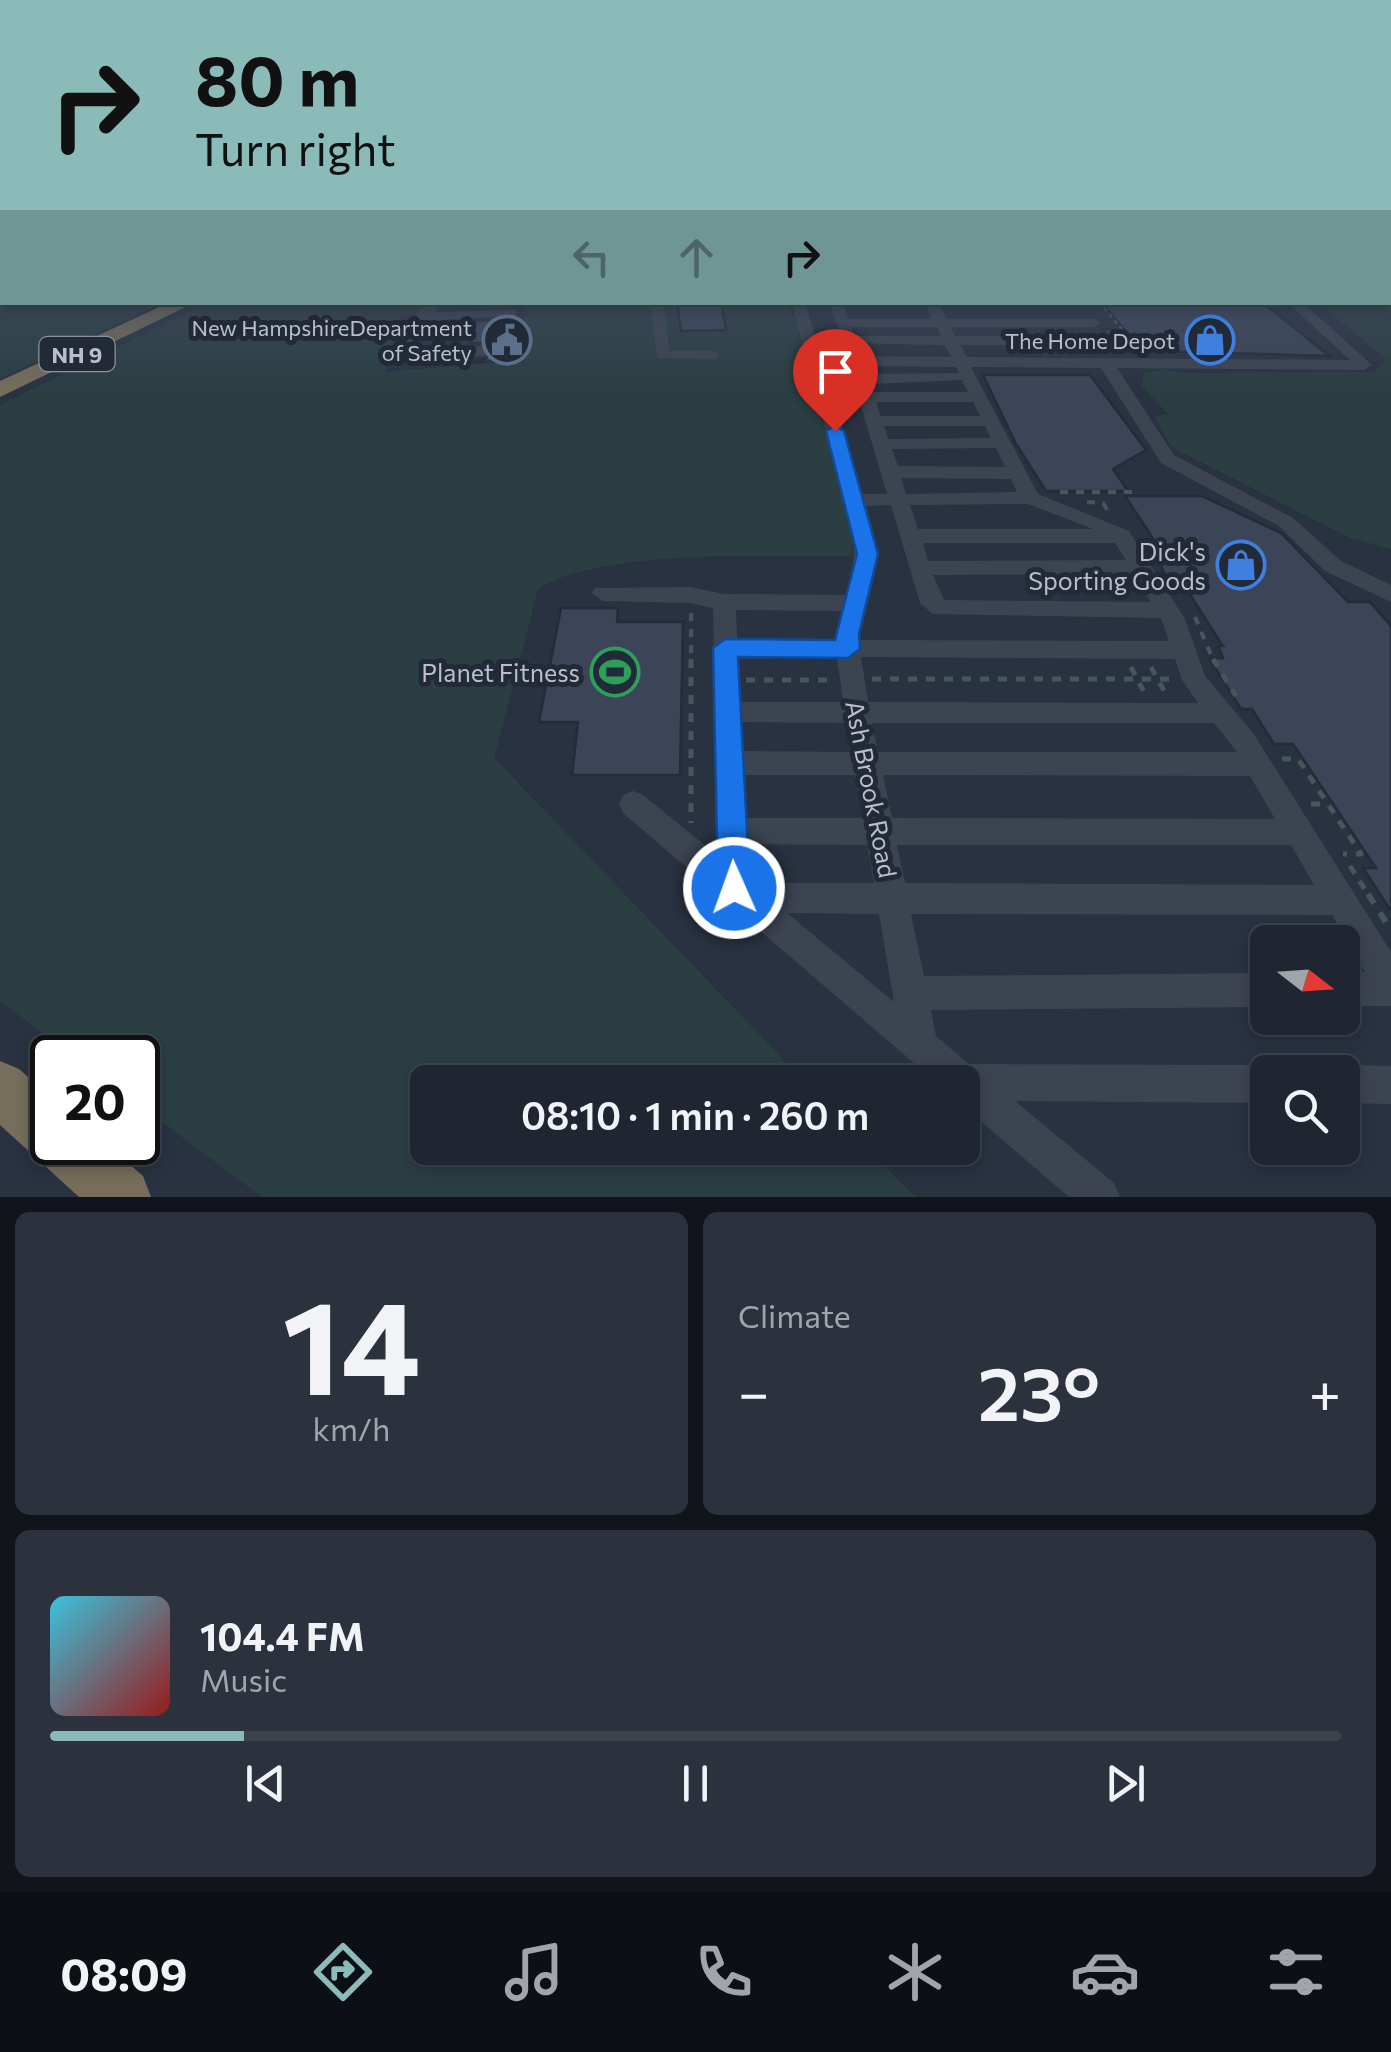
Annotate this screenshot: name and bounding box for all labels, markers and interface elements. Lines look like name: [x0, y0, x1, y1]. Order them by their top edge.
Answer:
text: 80 m: [195, 35, 359, 120]
icon: right: [30, 40, 160, 170]
text: Turn right: [195, 120, 396, 175]
icon: left: [564, 230, 619, 285]
icon: ahead: [669, 230, 724, 285]
icon: right: [774, 230, 829, 285]
place label: New HampshireDepartment of Safety: [191, 314, 472, 366]
public building icon: New HampshireDepartment of Safety: [481, 314, 533, 366]
shop icon: The Home Depot: [1184, 314, 1236, 366]
place label: The Home Depot: [1005, 327, 1175, 354]
pin: [793, 329, 878, 432]
road number: NH 9: [40, 337, 114, 371]
icon: arrive: [808, 344, 863, 399]
place label: Dick's Sporting Goods: [1028, 536, 1206, 595]
shop icon: Dick's Sporting Goods: [1215, 539, 1267, 591]
sports icon: Planet Fitness: [589, 646, 641, 698]
place label: Planet Fitness: [421, 657, 580, 687]
street label: Ash Brook Road: [840, 698, 904, 880]
position arrow: [682, 836, 786, 940]
north arrow: [1250, 925, 1360, 1035]
map controls: [1250, 925, 1360, 1165]
speed limit sign: 20: [30, 1035, 160, 1165]
button: search: [1250, 1055, 1360, 1165]
text: 08:10 · 1 min · 260 m: [521, 1091, 869, 1138]
text: 14: [282, 1263, 421, 1422]
text: Climate: [738, 1295, 851, 1335]
text: 23°: [978, 1345, 1100, 1436]
text: −: [738, 1357, 769, 1424]
text: +: [1309, 1357, 1341, 1424]
text: km/h: [313, 1408, 390, 1448]
text: 104.4 FM: [200, 1612, 365, 1659]
text: Music: [200, 1659, 287, 1699]
icon: previous: [238, 1756, 293, 1811]
icon: pause: [668, 1756, 723, 1811]
icon: next: [1098, 1756, 1153, 1811]
icon: directions: [308, 1937, 378, 2007]
icon: music: [499, 1937, 569, 2007]
icon: phone: [689, 1937, 759, 2007]
icon: climate: [880, 1937, 950, 2007]
icon: car: [1070, 1937, 1140, 2007]
icon: filters: [1261, 1937, 1331, 2007]
text: 08:09: [60, 1945, 188, 2000]

